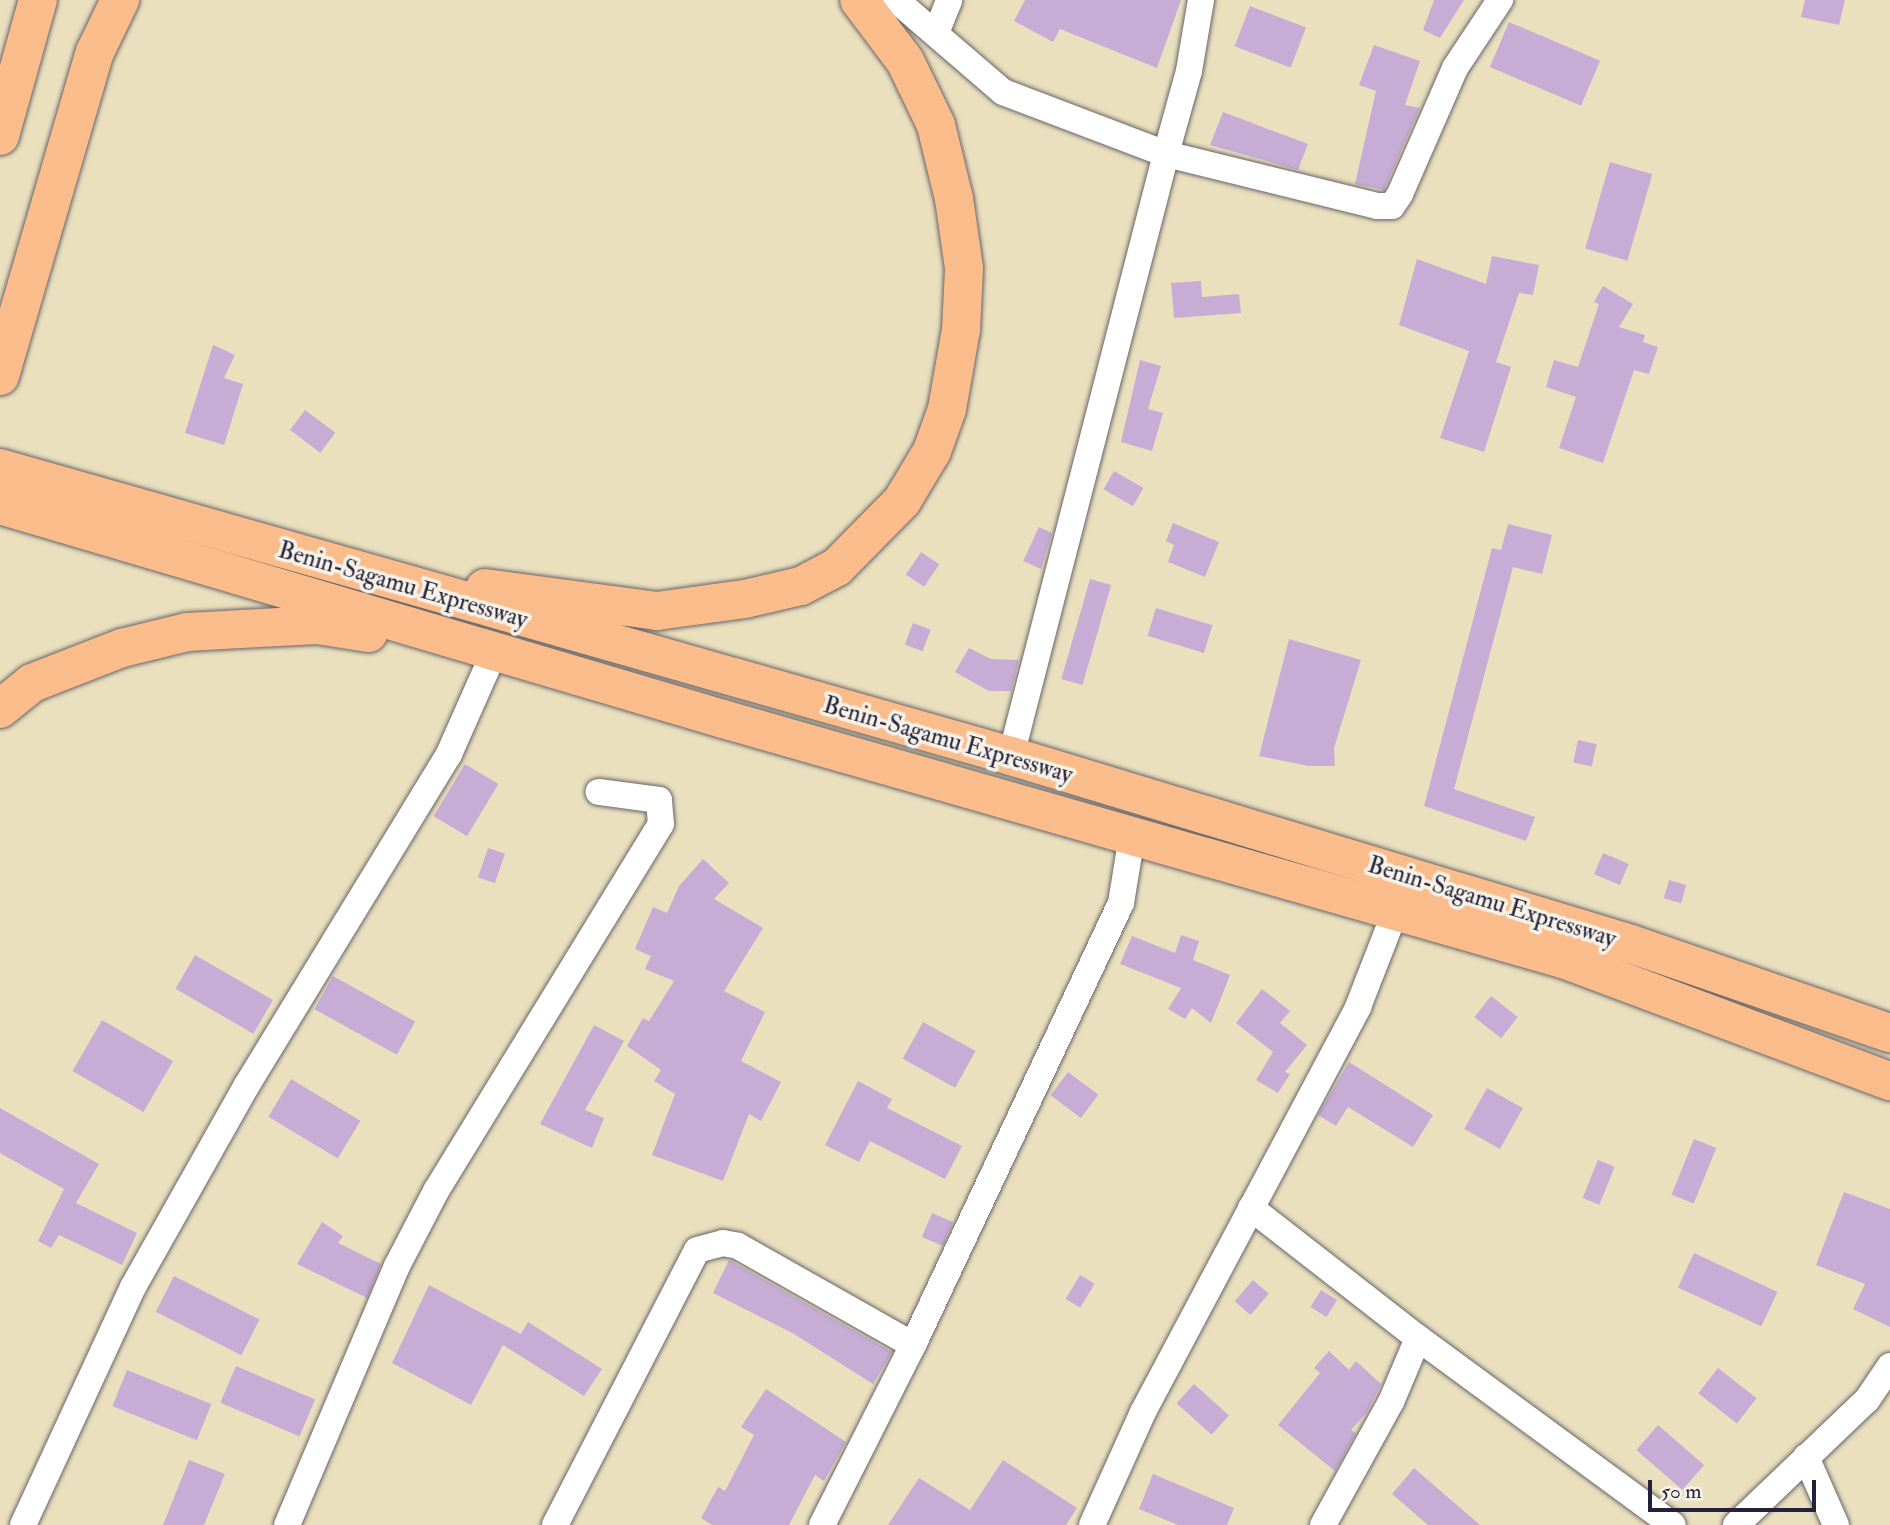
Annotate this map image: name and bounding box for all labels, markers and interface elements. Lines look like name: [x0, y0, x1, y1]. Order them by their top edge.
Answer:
street label: Benin-Sagamu Expressway: [275, 536, 531, 634]
street label: Benin-Sagamu Expressway: [820, 691, 1076, 789]
street label: Benin-Sagamu Expressway: [1364, 851, 1620, 953]
scale bar: [1652, 1466, 1820, 1510]
text: 50 m: [1661, 1478, 1702, 1505]

